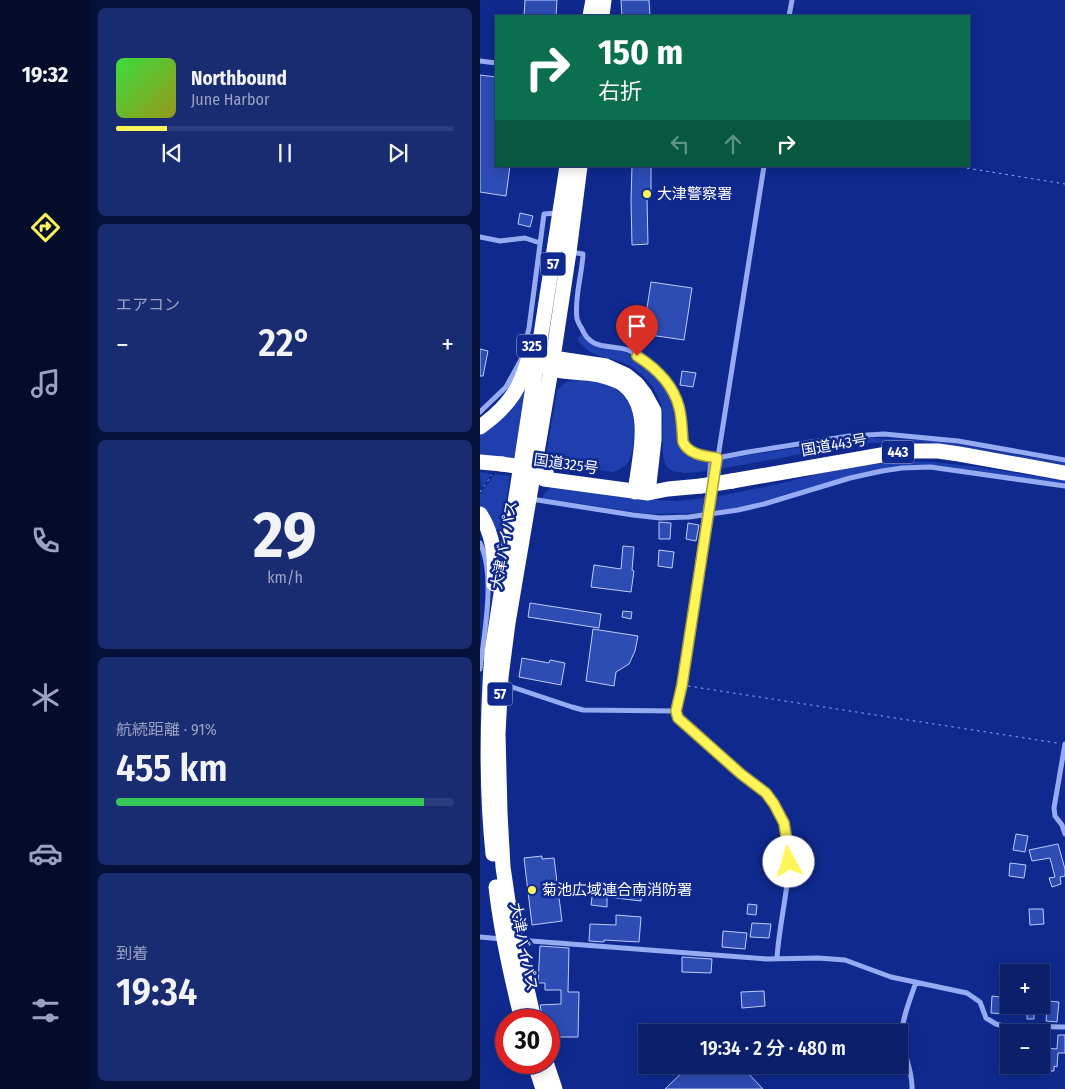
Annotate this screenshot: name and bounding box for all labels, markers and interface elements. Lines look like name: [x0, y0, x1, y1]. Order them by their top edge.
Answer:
text: 150 m: [598, 31, 683, 73]
icon: right: [515, 35, 580, 100]
text: 19:32: [22, 61, 68, 88]
text: Northbound: [191, 67, 287, 90]
text: 右折: [598, 78, 642, 105]
text: June Harbor: [191, 90, 269, 109]
icon: left: [666, 130, 694, 158]
icon: ahead: [719, 130, 747, 158]
icon: right: [772, 130, 800, 158]
icon: previous: [158, 139, 186, 167]
icon: pause: [271, 139, 299, 167]
icon: next: [384, 139, 412, 167]
place label: 大津警察署: [657, 185, 732, 203]
marker: 大津警察署: [641, 188, 653, 200]
icon: directions: [28, 210, 63, 245]
road number: 57: [540, 252, 566, 276]
text: エアコン: [116, 295, 180, 314]
pin: [616, 305, 658, 356]
icon: arrive: [623, 312, 651, 340]
text: 22°: [259, 320, 311, 366]
text: −: [116, 328, 129, 361]
text: +: [441, 328, 454, 361]
road number: 325: [517, 334, 547, 358]
icon: music: [28, 366, 63, 401]
street label: 国道443号: [800, 430, 868, 460]
road number: 443: [882, 441, 914, 464]
street label: 国道325号: [532, 451, 600, 477]
text: 29: [253, 496, 317, 574]
street label: 大津バイパス: [487, 499, 521, 591]
icon: phone: [28, 523, 63, 558]
text: km/h: [267, 568, 303, 587]
icon: climate: [28, 680, 63, 715]
road number: 57: [488, 682, 512, 706]
text: 航続距離 · 91%: [116, 720, 217, 739]
text: 455 km: [116, 745, 228, 791]
position arrow: [762, 835, 814, 887]
icon: car: [28, 836, 63, 871]
place label: 菊池広域連合南消防署: [542, 881, 692, 899]
marker: 菊池広域連合南消防署: [526, 884, 538, 896]
street label: 大津バイパス: [507, 901, 541, 993]
text: 到着: [116, 944, 148, 963]
map controls: [1000, 964, 1050, 1074]
button: +: [1000, 964, 1050, 1014]
text: 19:34: [116, 969, 197, 1015]
icon: filters: [28, 993, 63, 1028]
speed limit sign: 30: [495, 1009, 560, 1074]
button: −: [1000, 1024, 1050, 1074]
text: 19:34 · 2 分 · 480 m: [700, 1037, 846, 1060]

